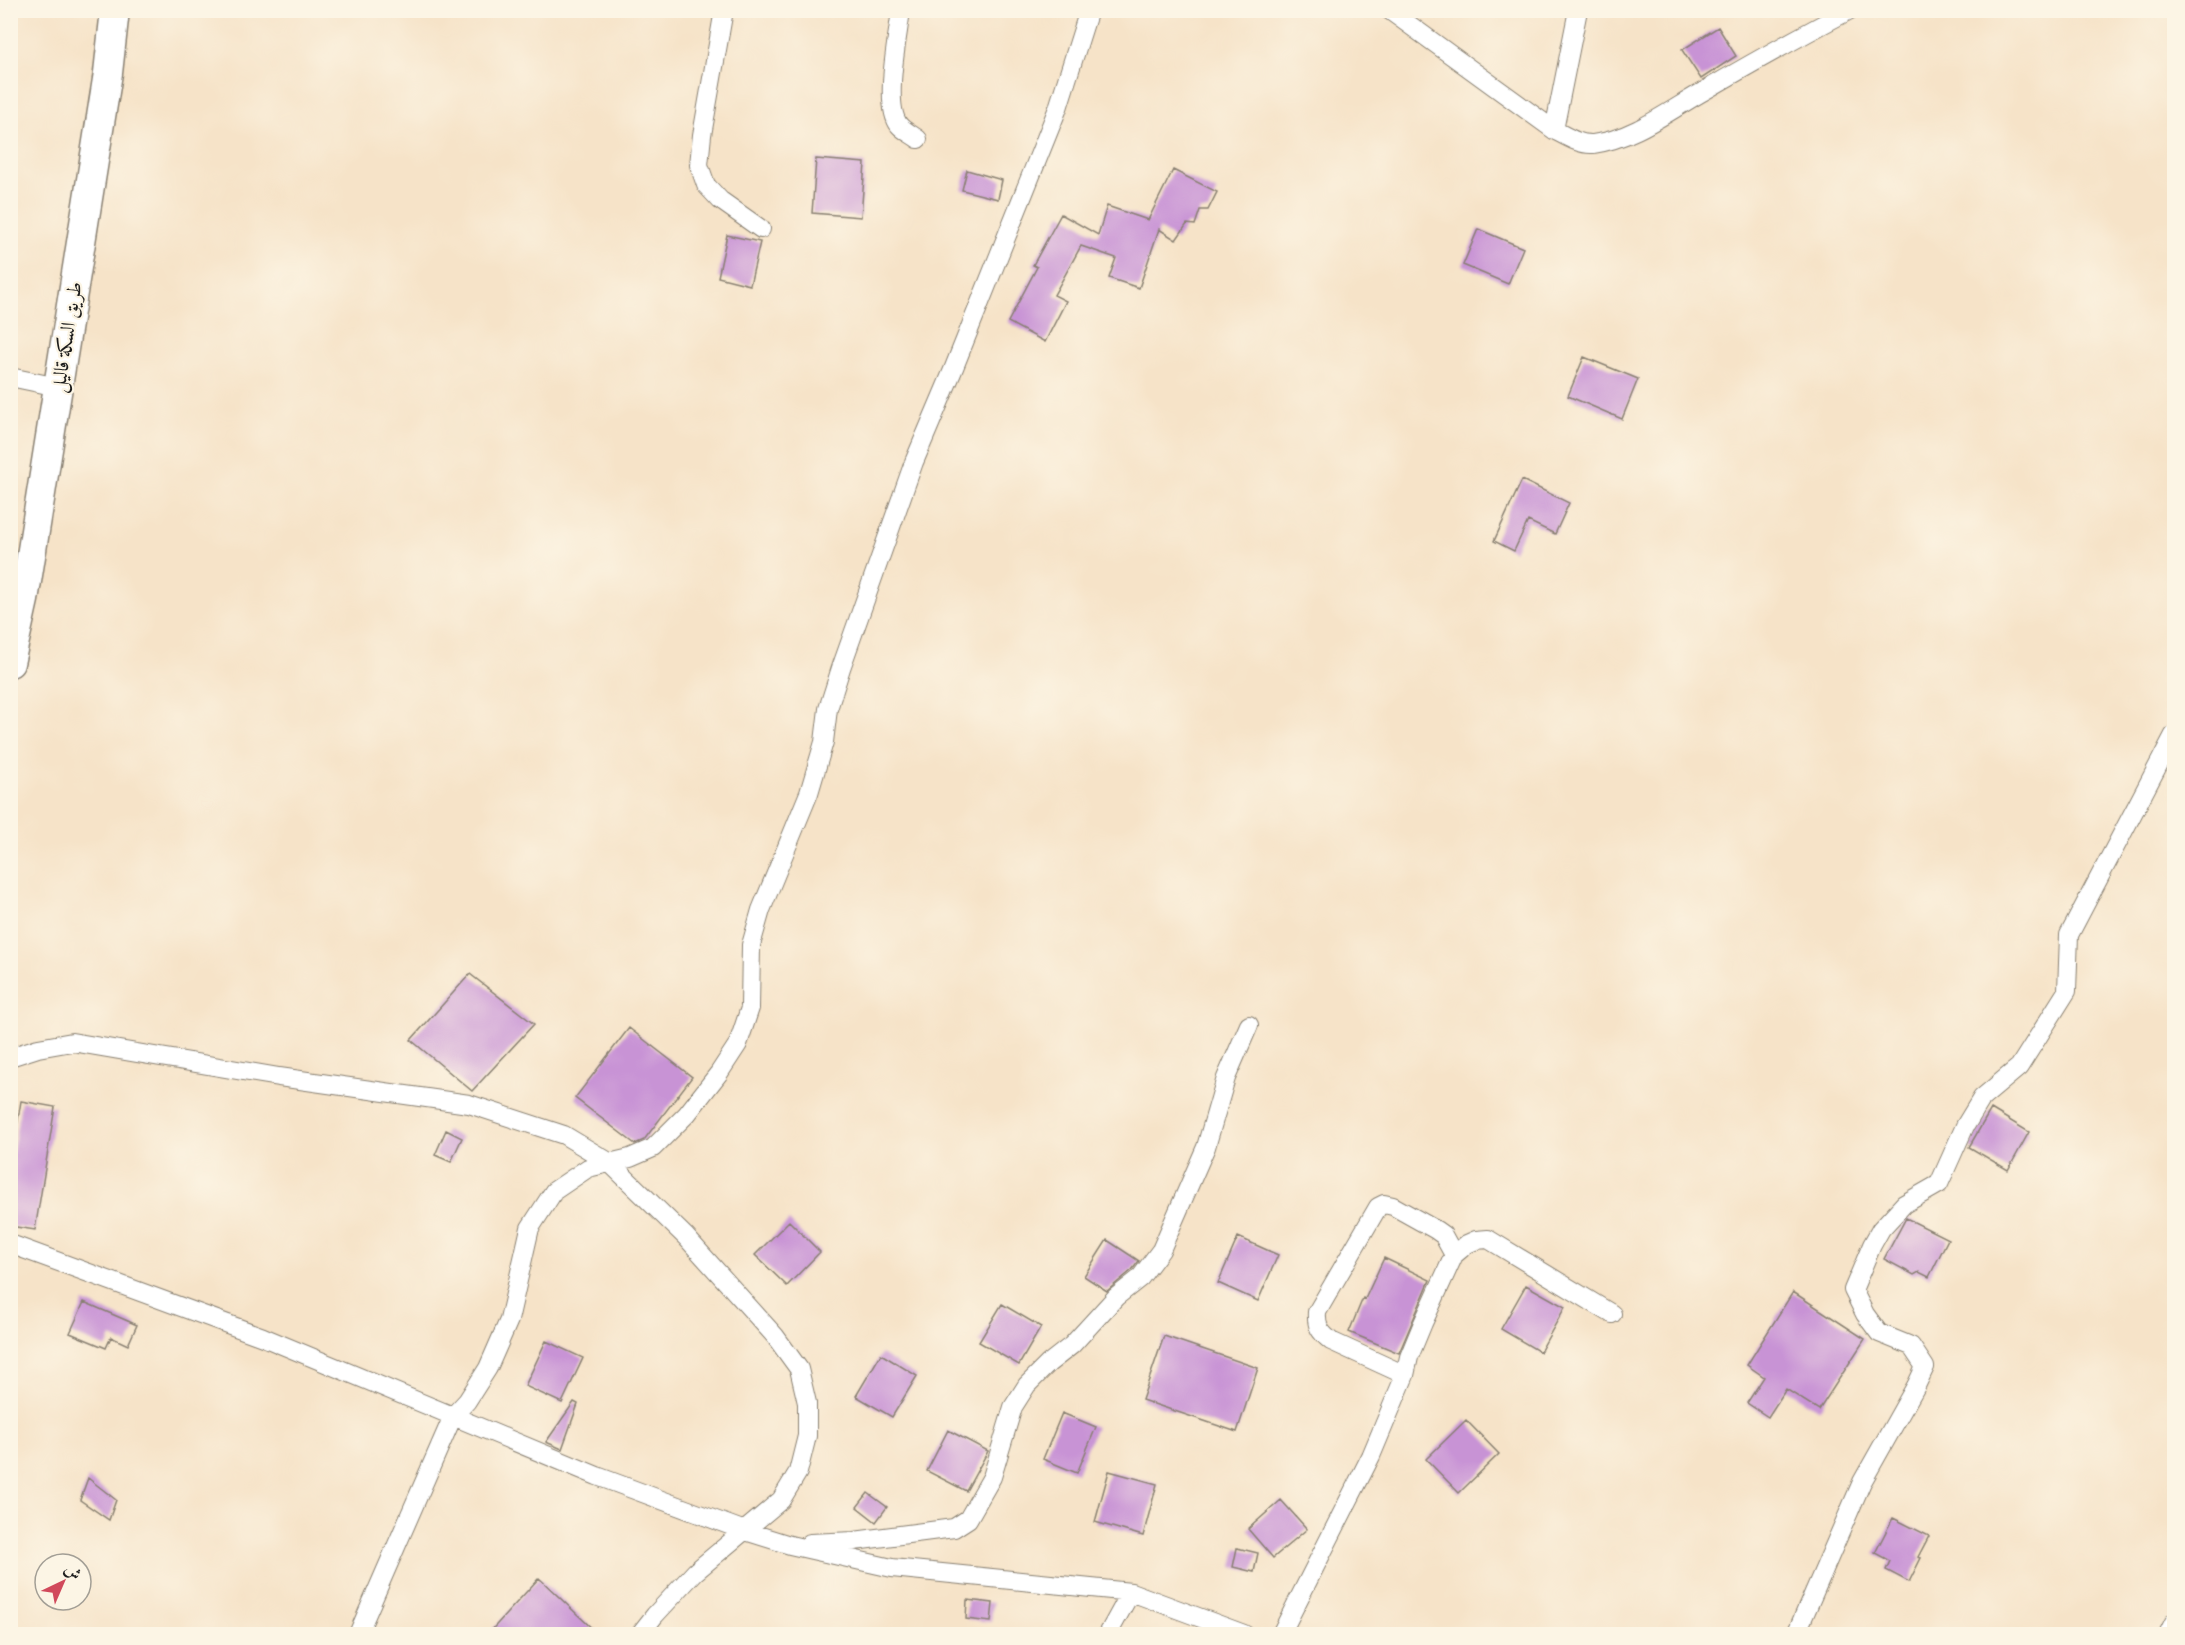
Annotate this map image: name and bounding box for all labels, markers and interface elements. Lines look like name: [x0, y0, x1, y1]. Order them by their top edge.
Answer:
street label: طريق السكة قاليل: [46, 280, 90, 395]
north arrow: [33, 1552, 93, 1612]
text: ش: [61, 1559, 85, 1584]

